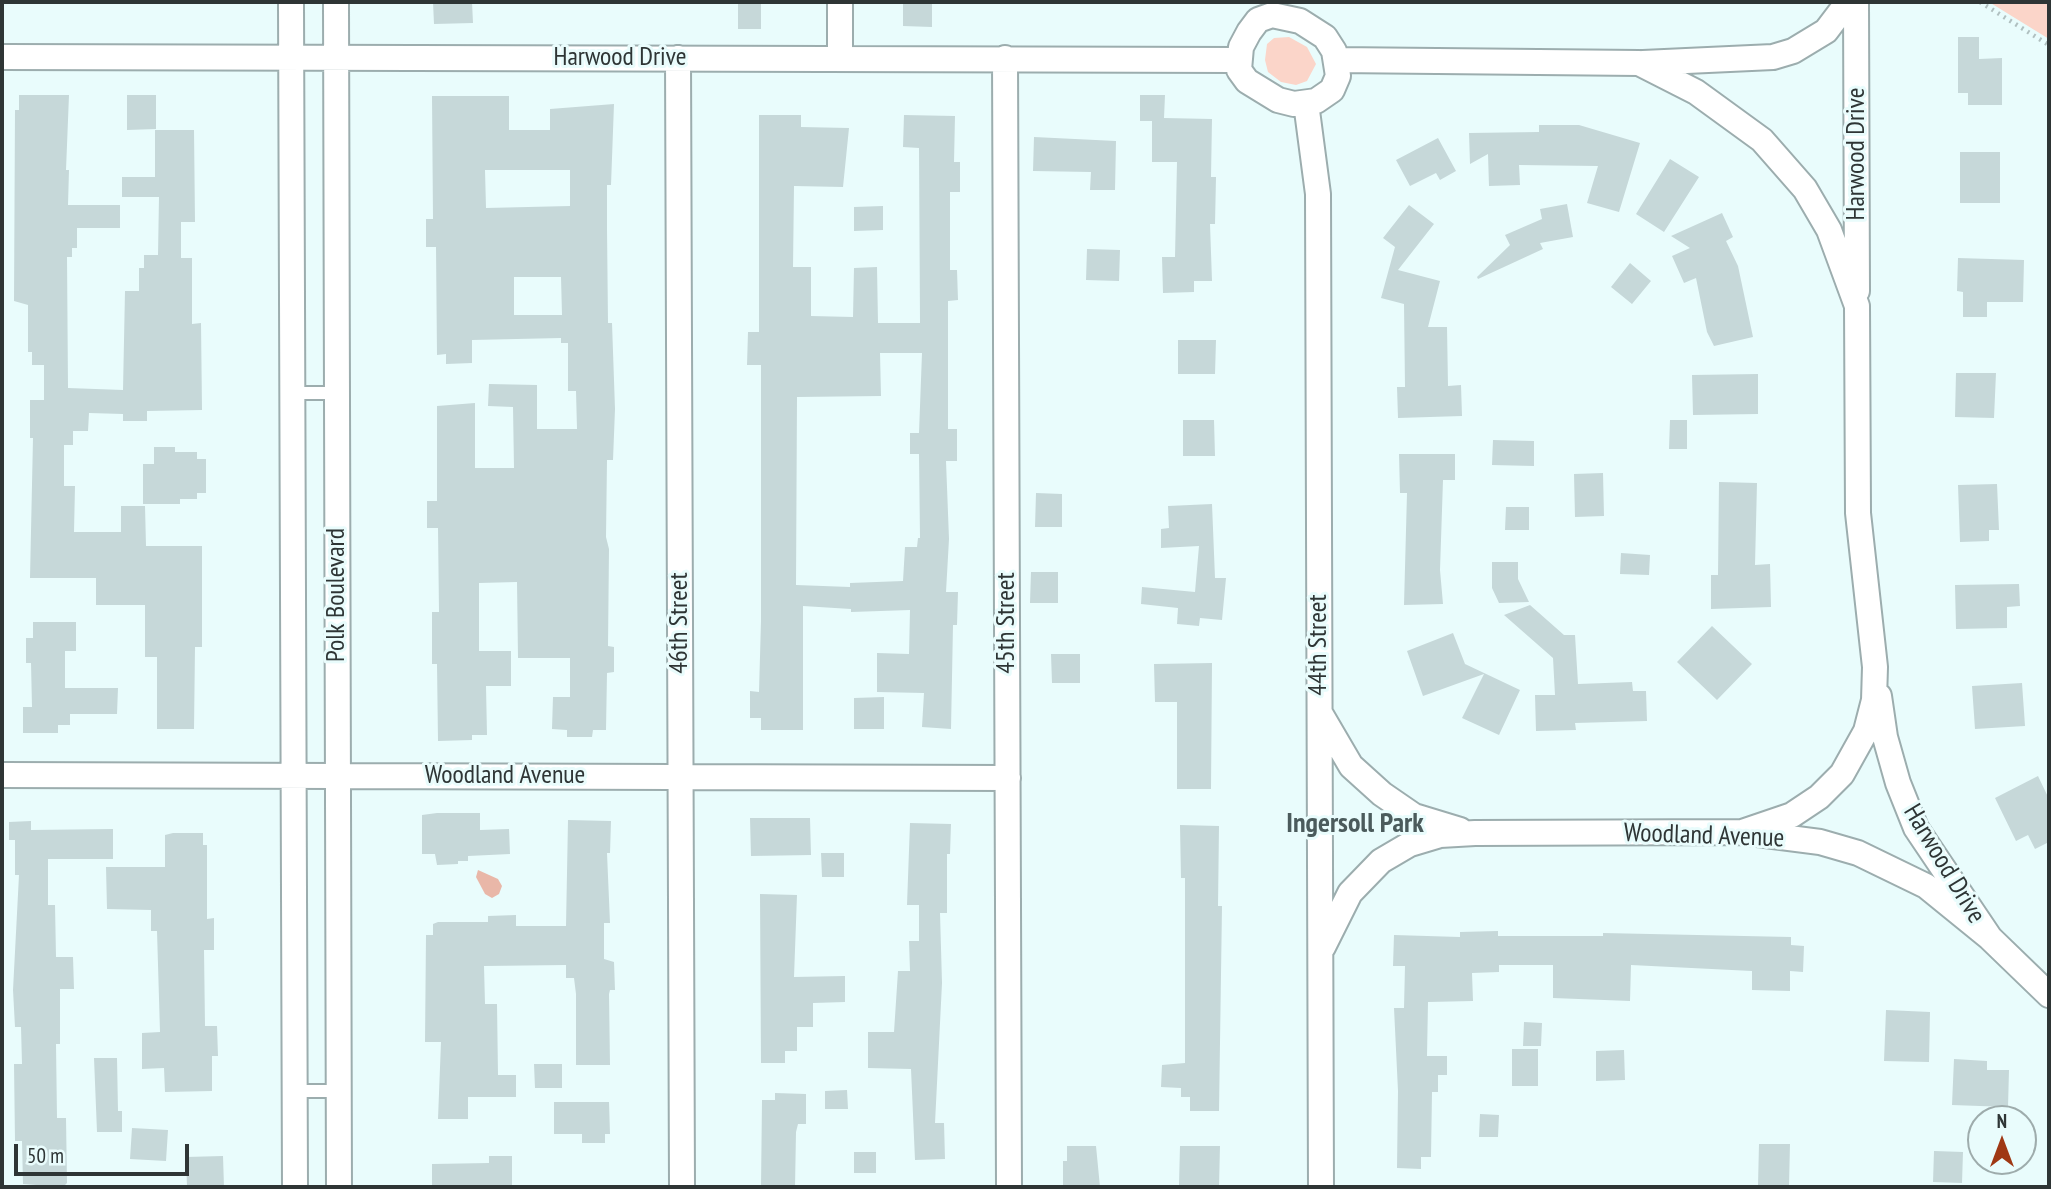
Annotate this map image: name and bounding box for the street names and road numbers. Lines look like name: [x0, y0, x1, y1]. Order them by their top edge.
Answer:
street label: Harwood Drive: [553, 42, 687, 74]
street label: Harwood Drive: [1841, 87, 1873, 221]
street label: Polk Boulevard: [321, 528, 353, 662]
street label: 46th Street: [664, 572, 696, 674]
street label: 45th Street: [991, 572, 1023, 674]
street label: 44th Street: [1303, 594, 1335, 696]
street label: Woodland Avenue: [425, 760, 585, 792]
street label: Harwood Drive: [1896, 799, 1992, 929]
street label: Woodland Avenue: [1623, 818, 1785, 854]

